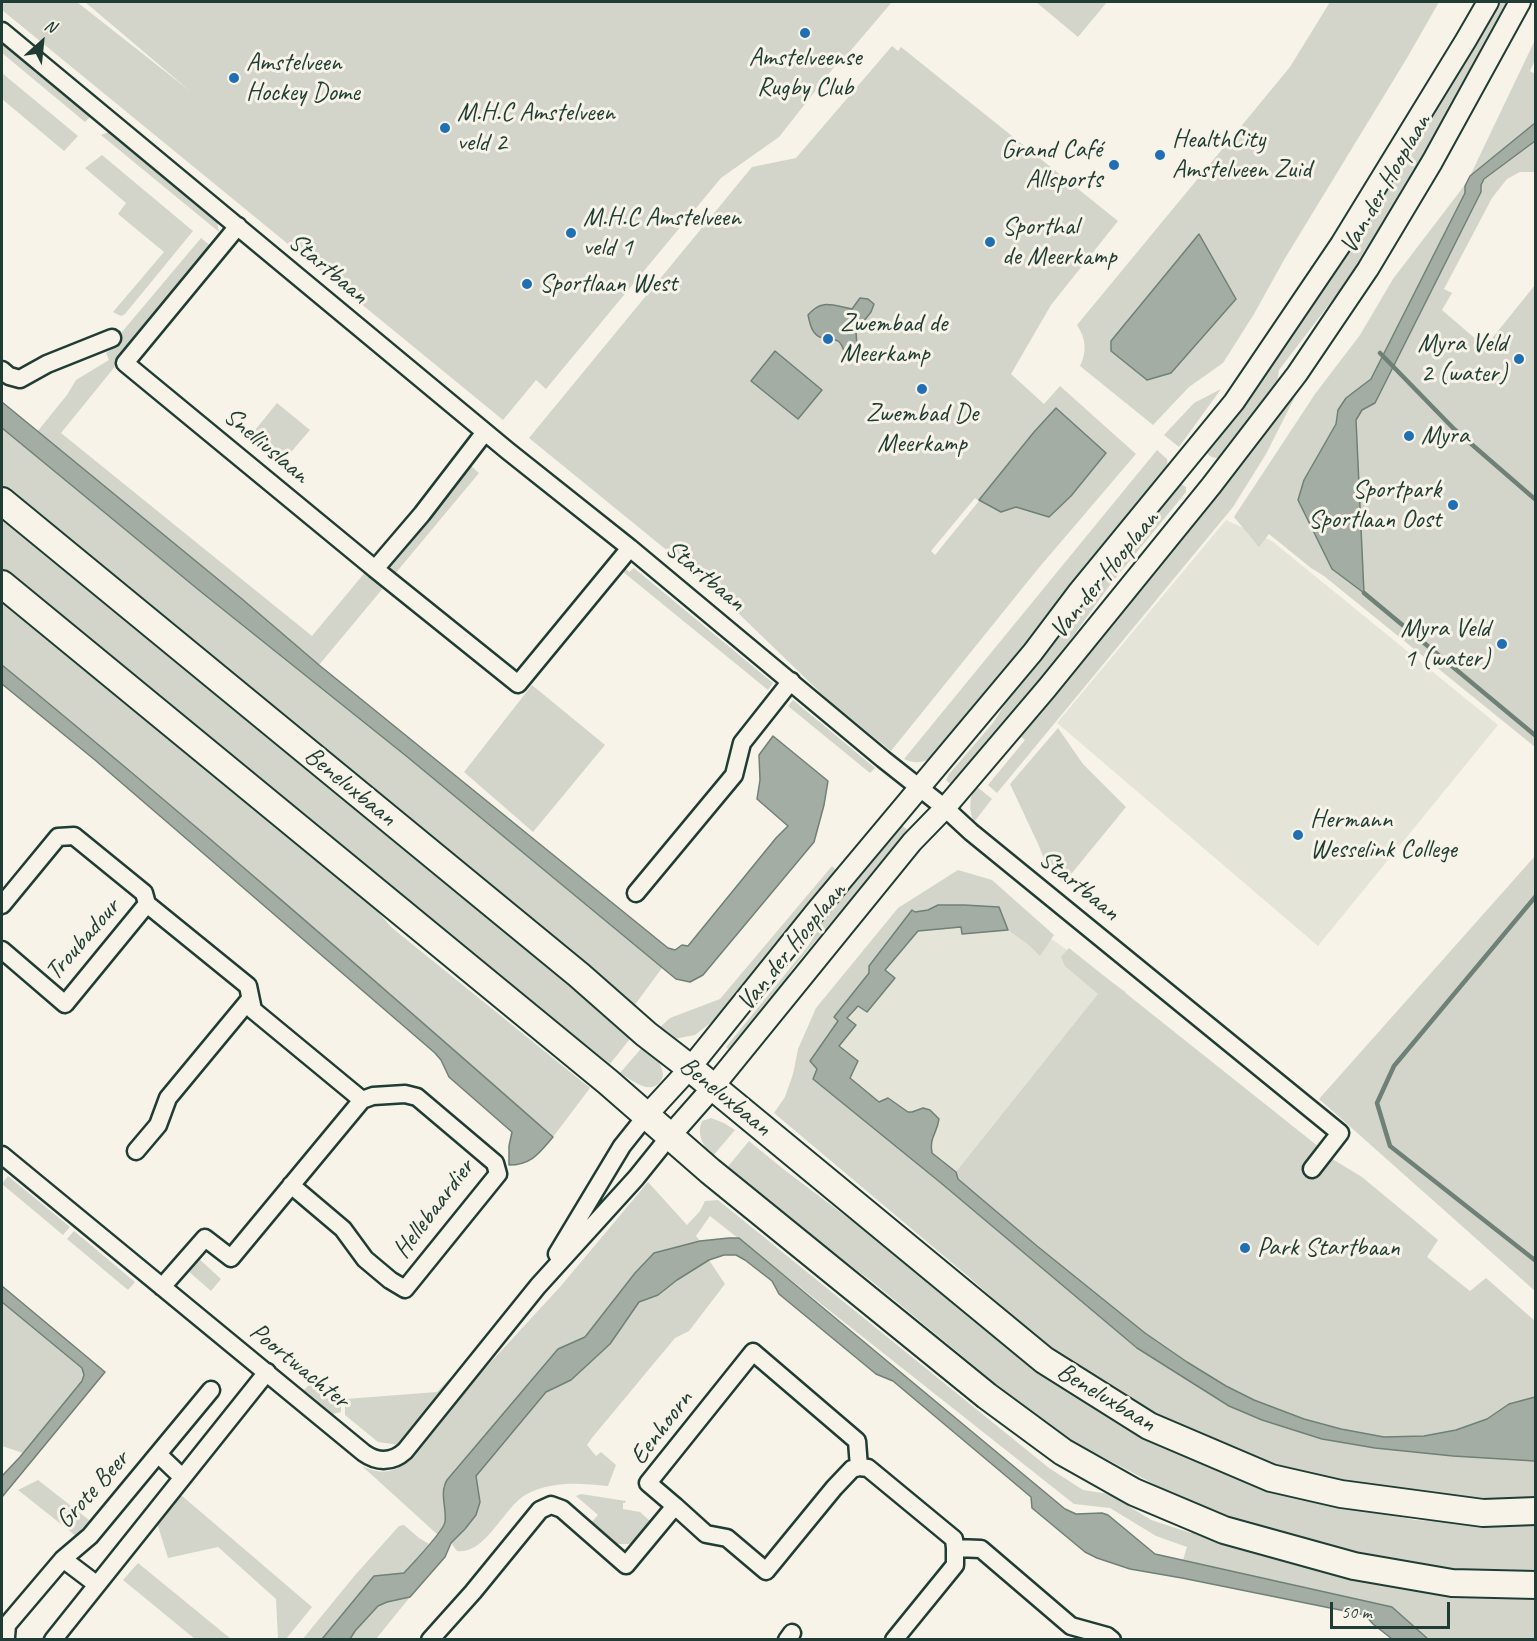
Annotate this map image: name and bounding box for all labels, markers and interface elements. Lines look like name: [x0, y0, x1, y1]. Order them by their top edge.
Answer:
north arrow: [12, 12, 72, 72]
text: N: [41, 15, 59, 37]
marker: Amstelveense Rugby Club: [798, 26, 812, 40]
place label: Amstelveense Rugby Club: [749, 42, 861, 104]
place label: Amstelveen Hockey Dome: [246, 47, 360, 108]
marker: Amstelveen Hockey Dome: [227, 71, 241, 85]
place label: M.H.C Amstelveen veld 2: [457, 97, 615, 158]
street label: Van der Hooplaan: [1333, 109, 1439, 259]
marker: M.H.C Amstelveen veld 2: [438, 121, 452, 135]
place label: HealthCity Amstelveen Zuid: [1172, 124, 1311, 186]
place label: Grand Café Allsports: [1001, 134, 1102, 195]
marker: HealthCity Amstelveen Zuid: [1153, 148, 1167, 162]
marker: Grand Café Allsports: [1107, 158, 1121, 172]
place label: M.H.C Amstelveen veld 1: [583, 202, 741, 264]
place label: Sporthal de Meerkamp: [1002, 211, 1116, 272]
street label: Startbaan: [282, 226, 374, 312]
marker: M.H.C Amstelveen veld 1: [564, 226, 578, 240]
marker: Sporthal de Meerkamp: [983, 235, 997, 249]
place label: Sportlaan West: [539, 268, 677, 300]
marker: Sportlaan West: [520, 277, 534, 291]
place label: Zwembad de Meerkamp: [840, 308, 947, 370]
place label: Myra Veld 2 (water): [1417, 328, 1507, 390]
marker: Zwembad de Meerkamp: [821, 332, 835, 346]
marker: Myra Veld 2 (water): [1512, 352, 1526, 366]
marker: Zwembad De Meerkamp: [915, 382, 929, 396]
place label: Zwembad De Meerkamp: [866, 398, 978, 460]
street label: Snelliuslaan: [217, 401, 315, 491]
place label: Myra: [1421, 420, 1469, 452]
marker: Myra: [1402, 429, 1416, 443]
place label: Sportpark Sportlaan Oost: [1308, 474, 1441, 536]
marker: Sportpark Sportlaan Oost: [1446, 498, 1460, 512]
street label: Van der Hooplaan: [1044, 505, 1166, 645]
street label: Startbaan: [659, 533, 751, 619]
place label: Myra Veld 1 (water): [1400, 613, 1490, 674]
marker: Myra Veld 1 (water): [1495, 637, 1509, 651]
street label: Beneluxbaan: [298, 740, 402, 834]
place label: Hermann Wesselink College: [1310, 804, 1457, 866]
marker: Hermann Wesselink College: [1291, 828, 1305, 842]
street label: Startbaan: [1032, 844, 1126, 928]
street label: Van der Hooplaan: [731, 877, 853, 1017]
street label: Troubadour: [39, 893, 127, 987]
street label: Beneluxbaan: [673, 1050, 777, 1144]
street label: Hellebaardier: [387, 1153, 481, 1265]
place label: Park Startbaan: [1257, 1232, 1400, 1264]
marker: Park Startbaan: [1238, 1241, 1252, 1255]
street label: Poortwachter: [243, 1316, 355, 1416]
street label: Beneluxbaan: [1051, 1356, 1161, 1440]
street label: Eenhoorn: [624, 1385, 700, 1471]
street label: Grote Beer: [50, 1445, 136, 1535]
scale bar: [1333, 1590, 1453, 1628]
text: 50 m: [1341, 1601, 1372, 1623]

